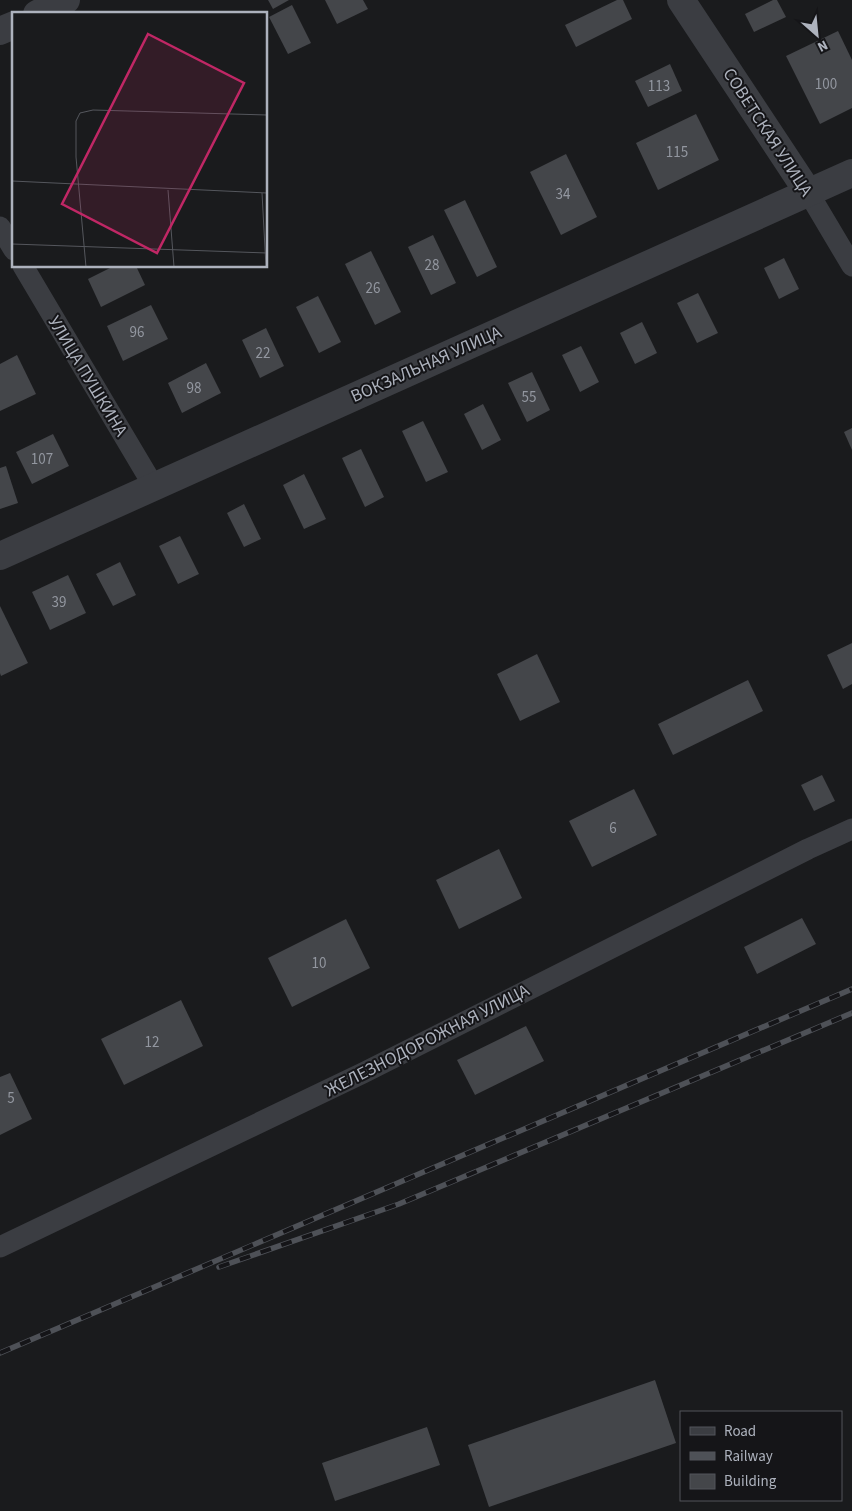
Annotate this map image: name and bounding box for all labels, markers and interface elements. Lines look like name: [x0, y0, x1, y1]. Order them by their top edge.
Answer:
north arrow: [792, 10, 842, 60]
inset map: [12, 12, 268, 268]
text: N: [814, 35, 831, 57]
street label: СОВЕТСКАЯ УЛИЦА: [717, 63, 819, 201]
house number: 100: [815, 74, 837, 95]
house number: 113: [648, 76, 670, 97]
house number: 115: [666, 142, 688, 163]
house number: 34: [556, 184, 571, 205]
house number: 28: [425, 255, 439, 276]
house number: 26: [366, 278, 380, 299]
street label: УЛИЦА ПУШКИНА: [42, 311, 134, 441]
street label: ВОКЗАЛЬНАЯ УЛИЦА: [347, 320, 506, 409]
house number: 96: [130, 322, 144, 343]
house number: 22: [256, 343, 270, 364]
house number: 98: [187, 378, 201, 399]
house number: 55: [522, 387, 536, 408]
house number: 107: [31, 449, 53, 470]
house number: 39: [52, 592, 66, 613]
house number: 6: [609, 818, 617, 839]
house number: 10: [312, 953, 326, 974]
street label: ЖЕЛЕЗНОДОРОЖНАЯ УЛИЦА: [321, 978, 534, 1103]
house number: 12: [145, 1032, 159, 1053]
house number: 5: [7, 1088, 15, 1109]
legend: [680, 1411, 842, 1501]
text: Road: [724, 1421, 756, 1442]
text: Railway: [724, 1446, 773, 1467]
text: Building: [724, 1471, 777, 1492]

